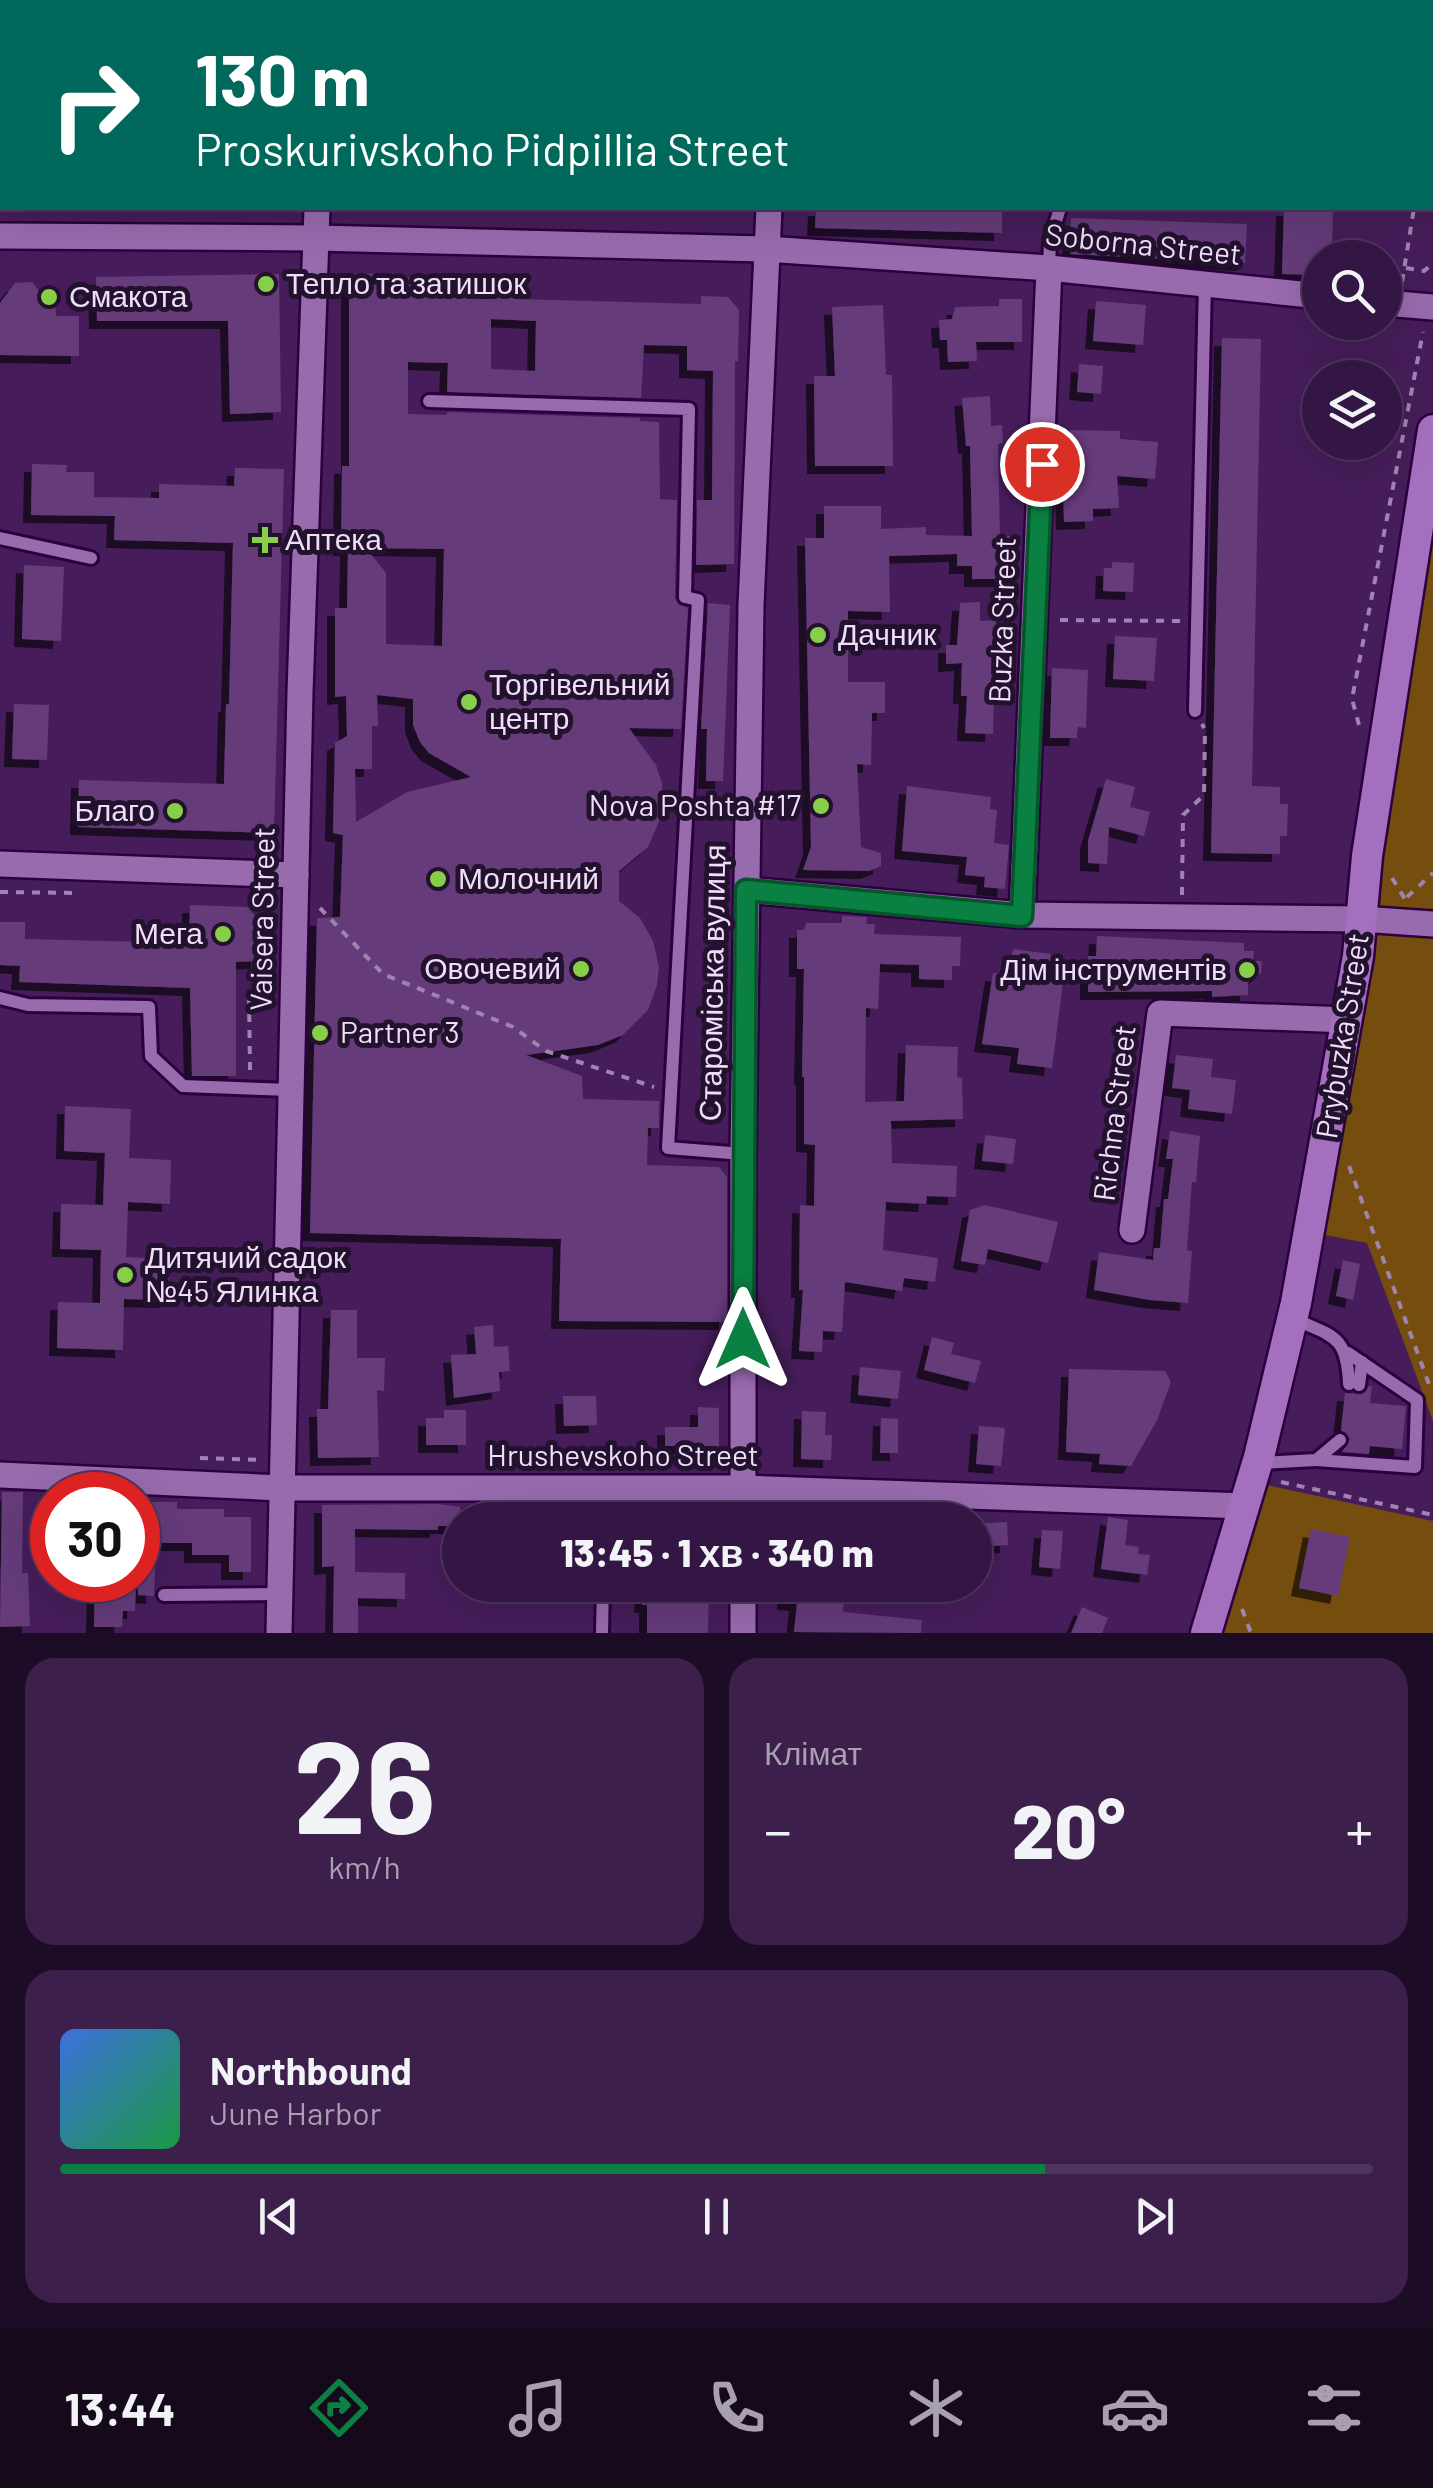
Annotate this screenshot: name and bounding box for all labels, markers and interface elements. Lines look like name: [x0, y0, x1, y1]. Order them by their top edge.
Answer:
text: 130 m: [195, 36, 370, 120]
icon: right: [30, 40, 160, 170]
text: Proskurivskoho Pidpillia Street: [195, 121, 790, 175]
street label: Soborna Street: [1044, 215, 1243, 271]
map controls: [1302, 240, 1402, 460]
button: search: [1302, 240, 1402, 340]
place label: Тепло та затишок: [286, 264, 527, 300]
marker: Тепло та затишок: [255, 273, 277, 295]
place label: Смакота: [69, 277, 188, 313]
marker: Смакота: [38, 286, 60, 308]
button: layers: [1302, 360, 1402, 460]
pin: [1000, 422, 1085, 507]
icon: arrive: [1015, 437, 1070, 492]
place label: Аптека: [285, 520, 382, 556]
marker: Аптека: [254, 529, 276, 551]
street label: Buzka Street: [980, 536, 1022, 703]
place label: Дачник: [838, 615, 937, 651]
marker: Дачник: [807, 624, 829, 646]
place label: Торгівельний центр: [489, 665, 670, 735]
marker: Торгівельний центр: [458, 691, 480, 713]
place label: Nova Poshta #17: [589, 786, 801, 822]
place label: Благо: [74, 791, 155, 827]
marker: Nova Poshta #17: [810, 795, 832, 817]
marker: Благо: [164, 800, 186, 822]
street label: Vaisera Street: [241, 827, 281, 1011]
street label: Староміська вулиця: [691, 844, 731, 1122]
place label: Молочний: [458, 859, 599, 895]
marker: Молочний: [427, 868, 449, 890]
place label: Мега: [134, 914, 203, 950]
marker: Мега: [212, 923, 234, 945]
street label: Prybuzka Street: [1307, 931, 1375, 1141]
place label: Овочевий: [424, 949, 561, 985]
place label: Дім інструментів: [1000, 950, 1227, 986]
marker: Овочевий: [570, 958, 592, 980]
marker: Дім інструментів: [1236, 959, 1258, 981]
place label: Partner 3: [340, 1013, 460, 1049]
marker: Partner 3: [309, 1022, 331, 1044]
street label: Richna Street: [1084, 1023, 1142, 1203]
place label: Дитячий садок №45 Ялинка: [145, 1238, 347, 1308]
marker: Дитячий садок №45 Ялинка: [114, 1264, 136, 1286]
position arrow: [691, 1287, 795, 1391]
street label: Hrushevskoho Street: [487, 1436, 759, 1472]
speed limit sign: 30: [30, 1472, 160, 1602]
text: 13:45 · 1 хв · 340 m: [560, 1529, 874, 1575]
text: 26: [293, 1704, 436, 1860]
text: Клімат: [764, 1733, 862, 1771]
text: 20°: [1012, 1784, 1125, 1874]
text: −: [764, 1796, 792, 1862]
text: +: [1345, 1796, 1373, 1862]
text: km/h: [328, 1847, 401, 1885]
text: Northbound: [210, 2047, 412, 2093]
text: June Harbor: [210, 2093, 381, 2131]
icon: previous: [251, 2189, 306, 2244]
icon: pause: [689, 2189, 744, 2244]
icon: next: [1127, 2189, 1182, 2244]
icon: directions: [304, 2373, 374, 2443]
icon: music: [503, 2373, 573, 2443]
icon: phone: [702, 2373, 772, 2443]
icon: climate: [901, 2373, 971, 2443]
icon: car: [1100, 2373, 1170, 2443]
icon: filters: [1299, 2373, 1369, 2443]
text: 13:44: [64, 2381, 175, 2435]

